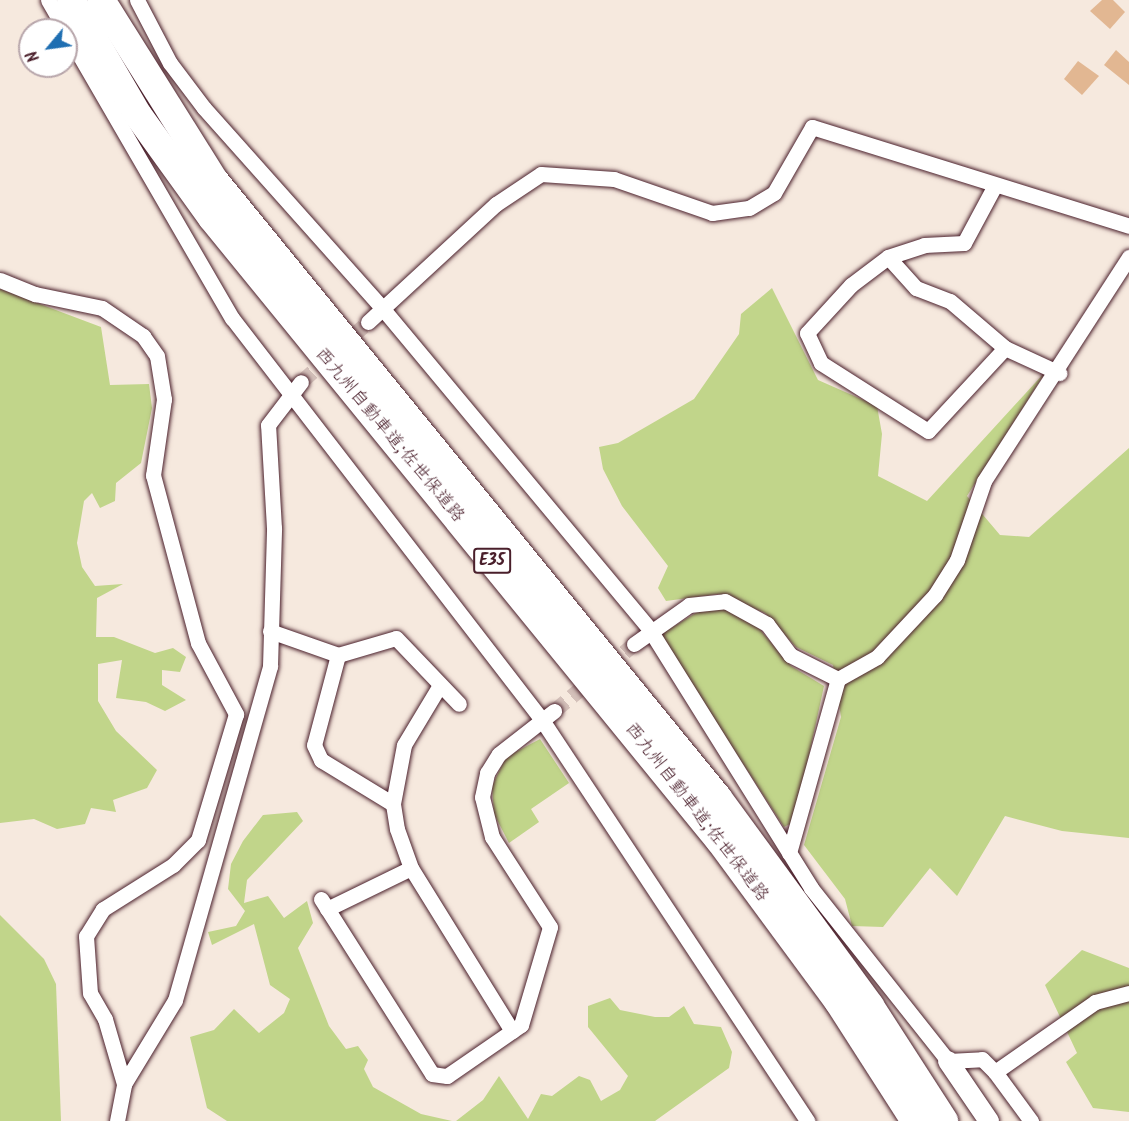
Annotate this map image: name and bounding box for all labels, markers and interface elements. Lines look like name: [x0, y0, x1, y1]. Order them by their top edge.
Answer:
north arrow: [18, 18, 78, 78]
text: N: [20, 46, 47, 66]
street label: 西九州自動車道;佐世保道路: [310, 344, 468, 528]
road number: E35: [472, 548, 512, 574]
street label: 西九州自動車道;佐世保道路: [619, 719, 773, 907]

